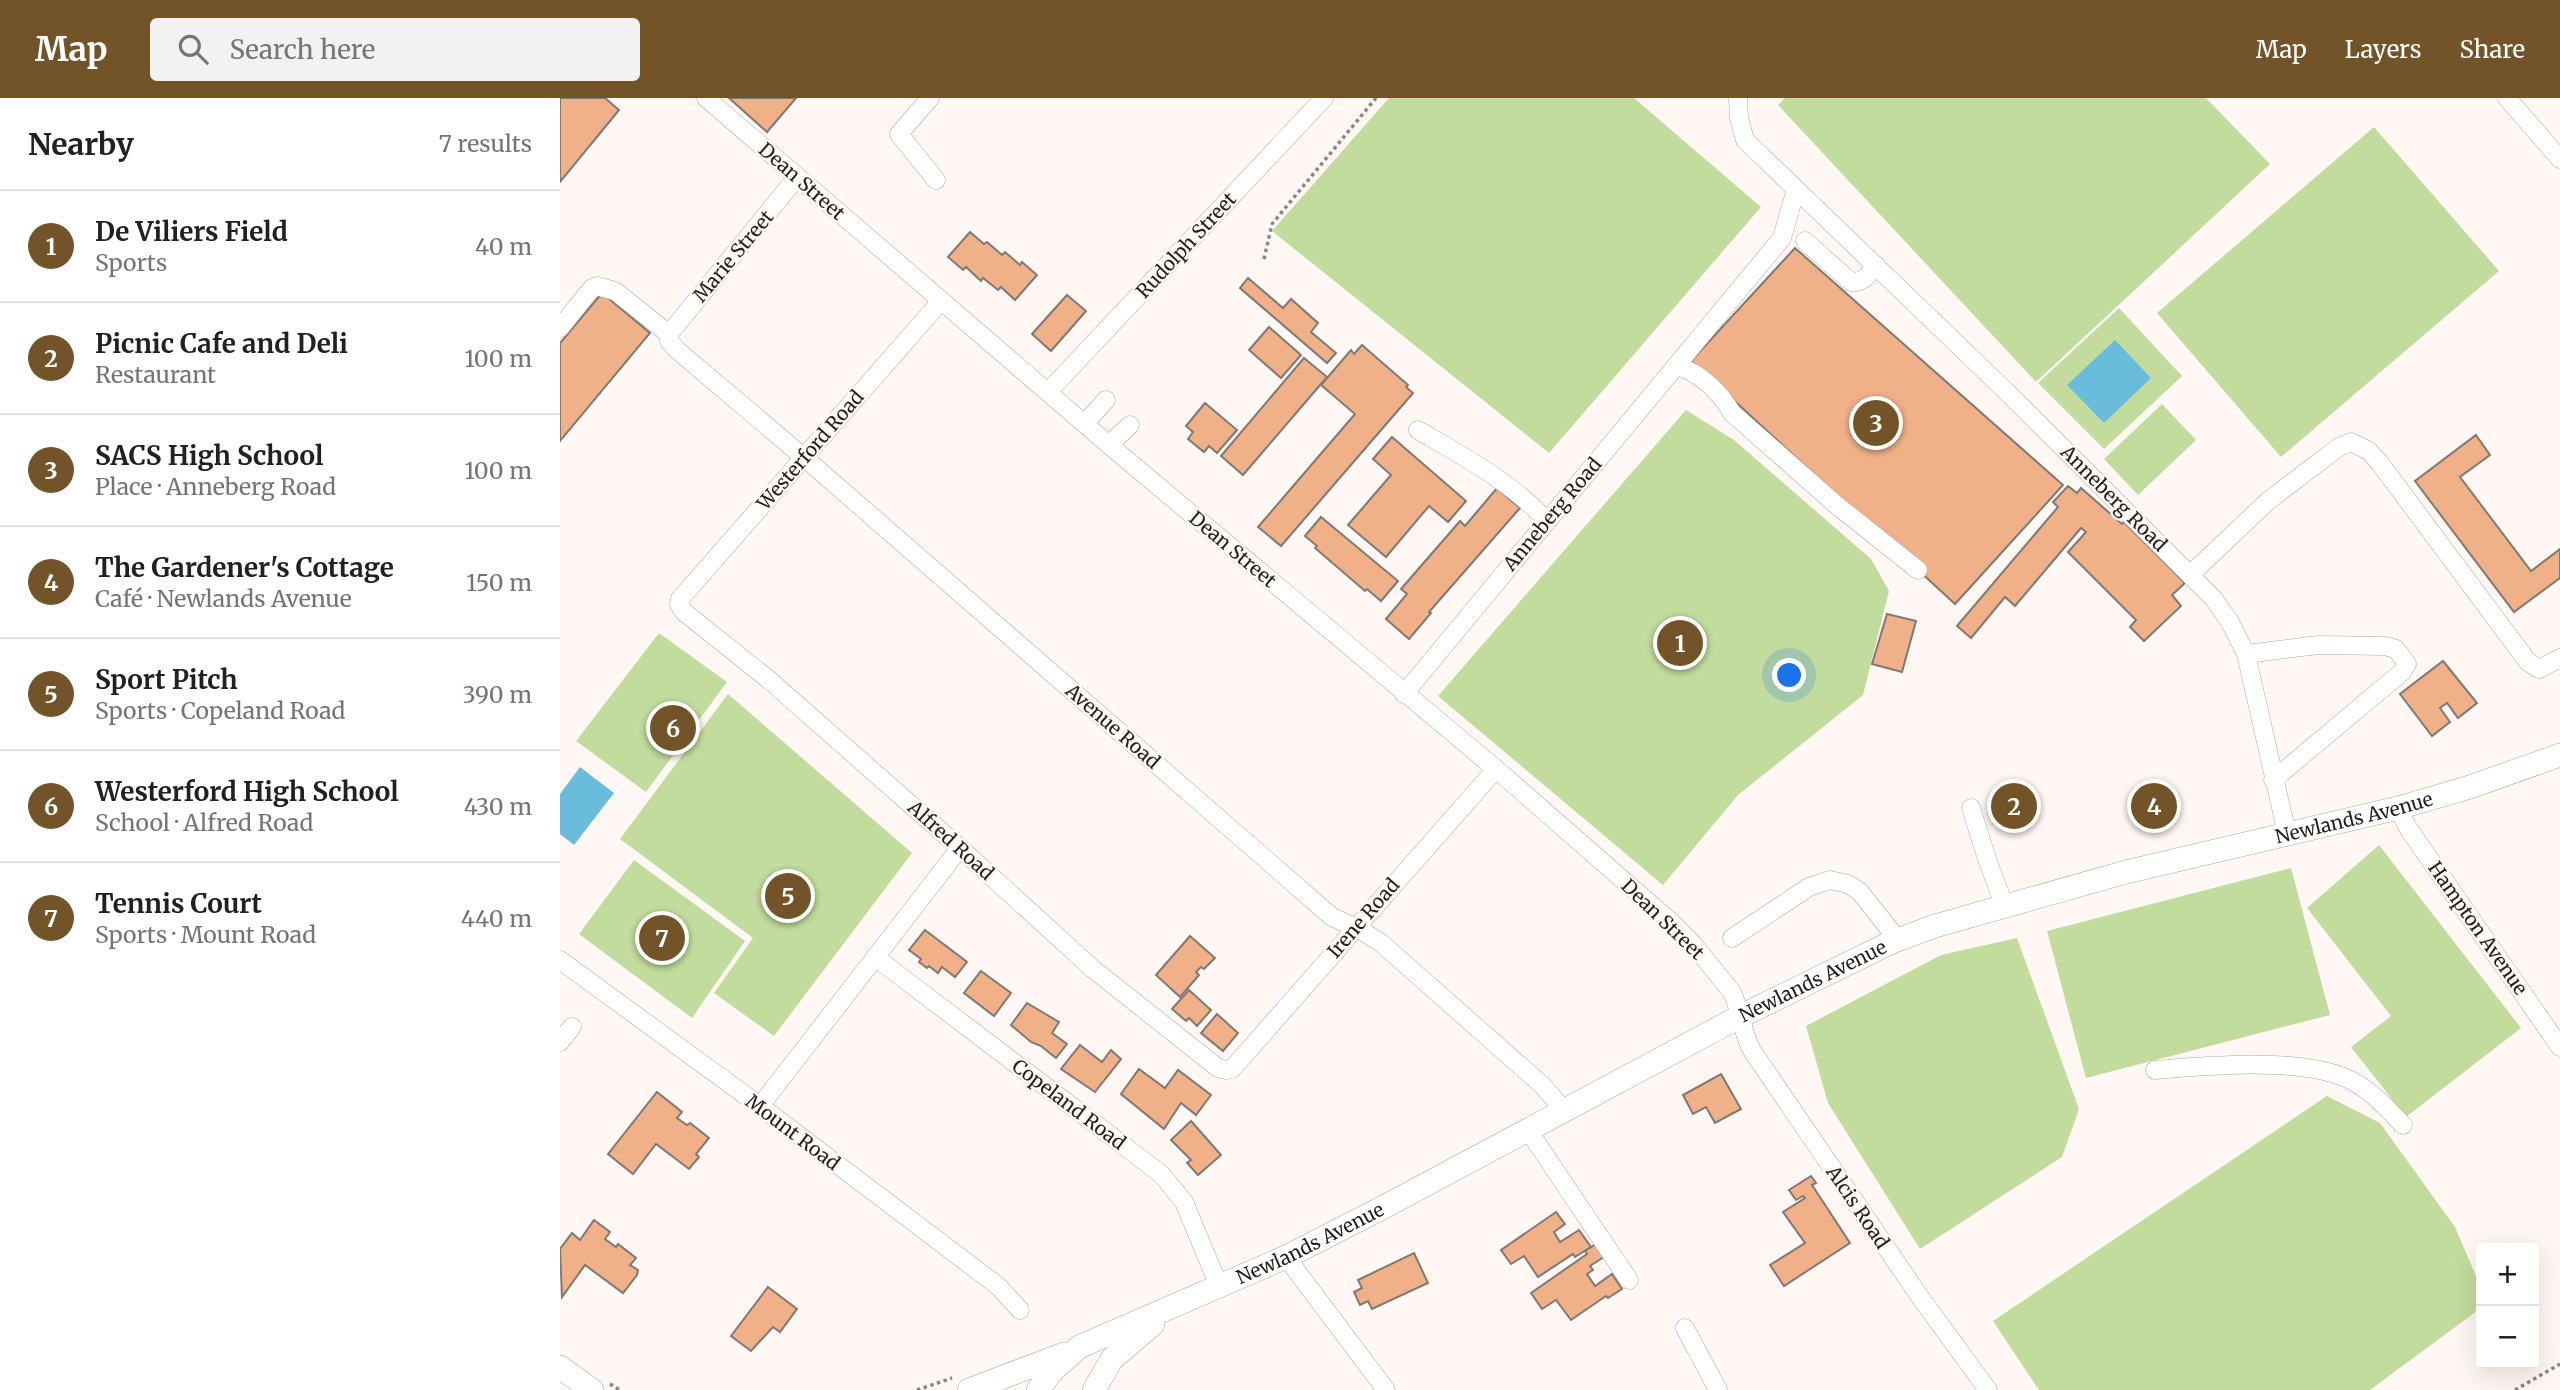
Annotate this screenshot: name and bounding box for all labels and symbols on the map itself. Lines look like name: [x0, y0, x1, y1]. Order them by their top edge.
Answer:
street label: Dean Street: [754, 137, 850, 225]
street label: Rudolph Street: [1131, 187, 1241, 303]
street label: Marie Street: [688, 205, 779, 307]
street label: Westerford Road: [751, 385, 869, 516]
pin: 3: [1853, 397, 1899, 449]
street label: Anneberg Road: [2055, 439, 2172, 556]
street label: Anneberg Road: [1497, 452, 1606, 576]
street label: Dean Street: [1185, 506, 1282, 593]
pin: 1: [1657, 617, 1703, 669]
your location: [1772, 658, 1806, 692]
street label: Avenue Road: [1060, 678, 1165, 774]
pin: 6: [650, 702, 696, 754]
pin: 2: [1991, 780, 2037, 832]
pin: 4: [2131, 780, 2177, 832]
street label: Newlands Avenue: [2273, 787, 2435, 849]
street label: Alfred Road: [902, 795, 999, 885]
street label: Hampton Avenue: [2423, 857, 2533, 999]
pin: 5: [765, 870, 811, 922]
street label: Irene Road: [1322, 873, 1404, 963]
street label: Dean Street: [1616, 873, 1710, 965]
pin: 7: [639, 912, 685, 964]
street label: Newlands Avenue: [1735, 935, 1890, 1027]
street label: Copeland Road: [1007, 1053, 1131, 1155]
street label: Mount Road: [741, 1089, 845, 1175]
street label: Alcis Road: [1821, 1160, 1895, 1253]
street label: Newlands Avenue: [1233, 1197, 1388, 1289]

